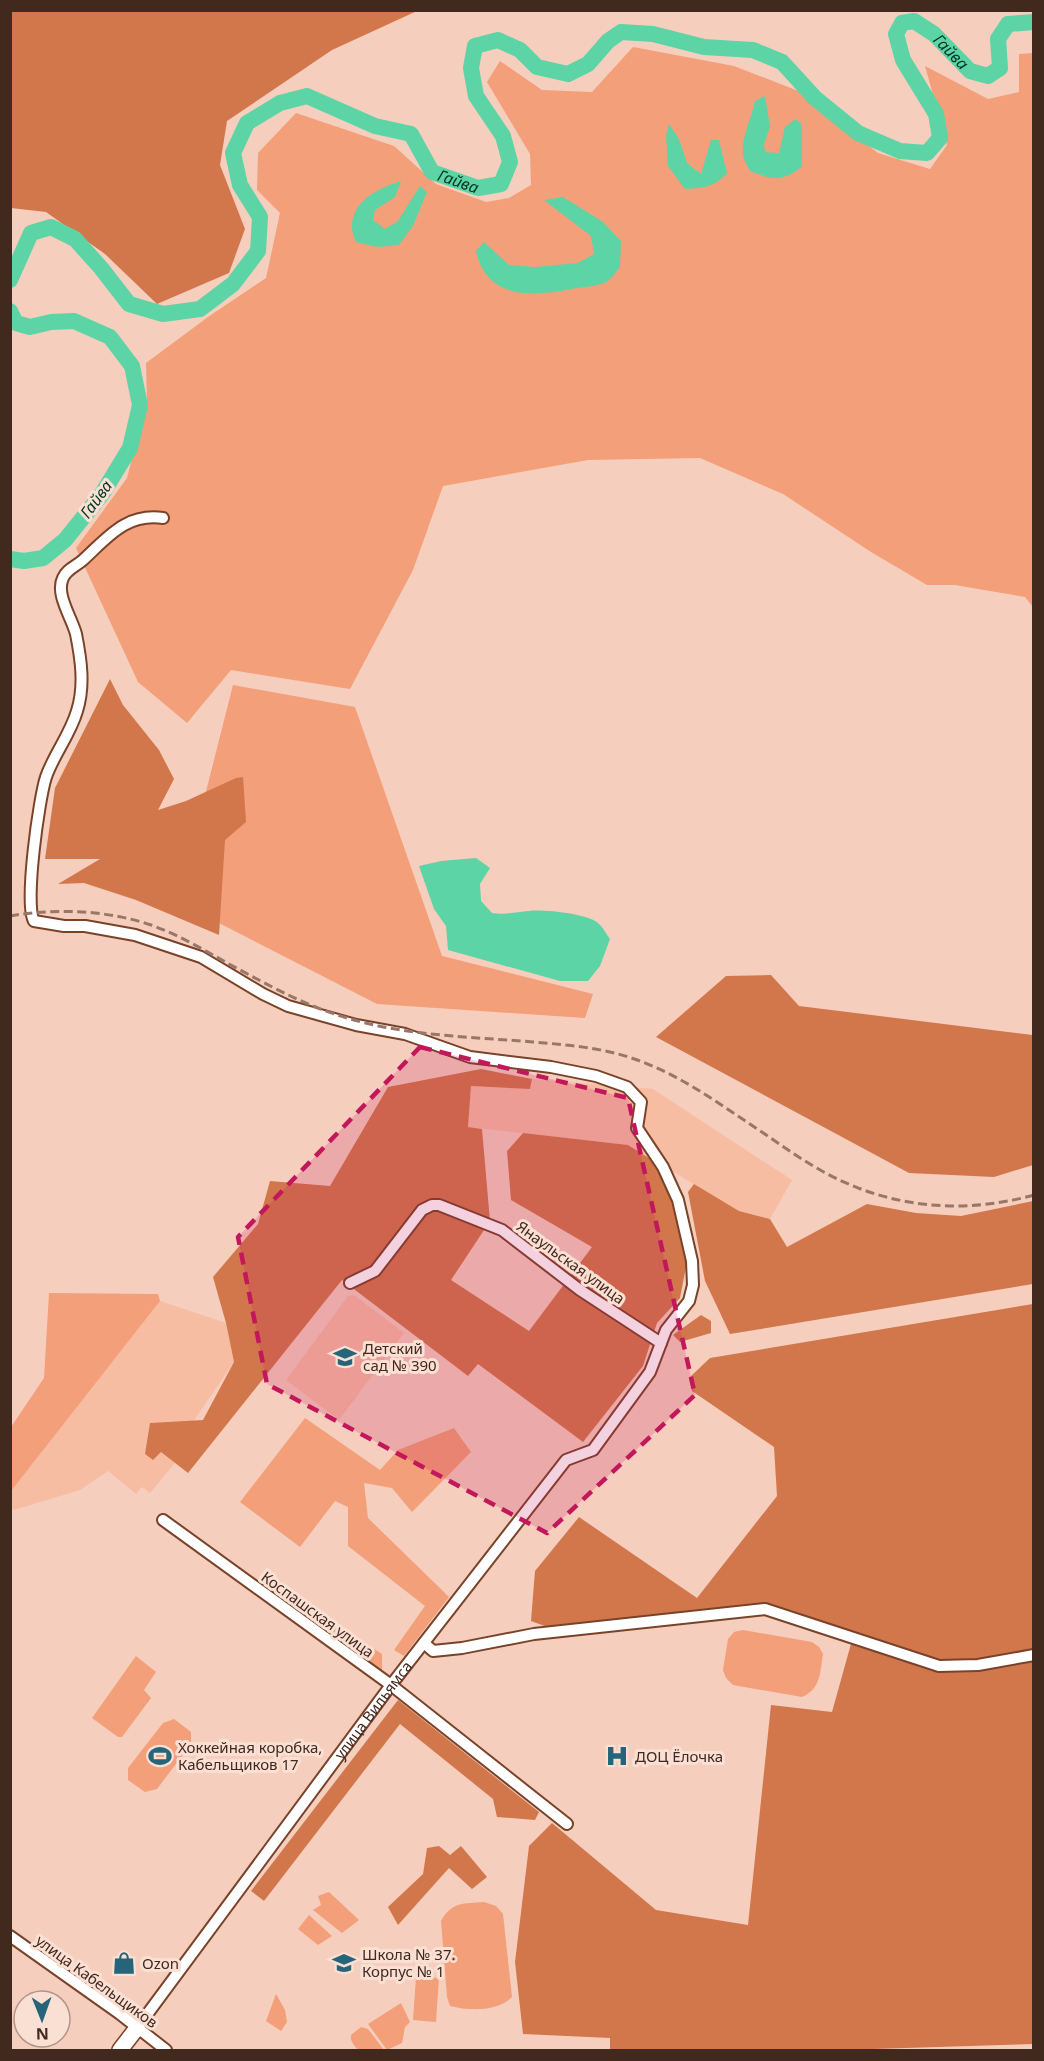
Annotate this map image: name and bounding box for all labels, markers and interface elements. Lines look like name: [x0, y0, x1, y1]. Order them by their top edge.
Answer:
water label: Гайва: [929, 29, 974, 74]
water label: Гайва: [435, 164, 482, 198]
water label: Гайва: [75, 476, 117, 522]
street label: Янаульская улица: [513, 1216, 629, 1308]
place label: Детский сад № 390: [363, 1338, 437, 1375]
school or university icon: Детский сад № 390: [332, 1344, 358, 1370]
street label: Коспашская улица: [258, 1566, 378, 1662]
street label: улица Вильямса: [329, 1657, 416, 1763]
place label: Хоккейная коробка, Кабельщиков 17: [178, 1737, 322, 1774]
sports icon: Хоккейная коробка, Кабельщиков 17: [147, 1743, 173, 1769]
hospital icon: ДОЦ Ёлочка: [604, 1743, 630, 1769]
place label: ДОЦ Ёлочка: [635, 1746, 723, 1766]
street label: улица Кабельщиков: [32, 1930, 162, 2032]
place label: Школа № 37. Корпус № 1: [362, 1944, 456, 1981]
shop icon: Ozon: [111, 1950, 137, 1976]
school or university icon: Школа № 37. Корпус № 1: [331, 1950, 357, 1976]
place label: Ozon: [142, 1953, 179, 1973]
north arrow: [12, 1989, 72, 2049]
text: N: [36, 2023, 49, 2045]

